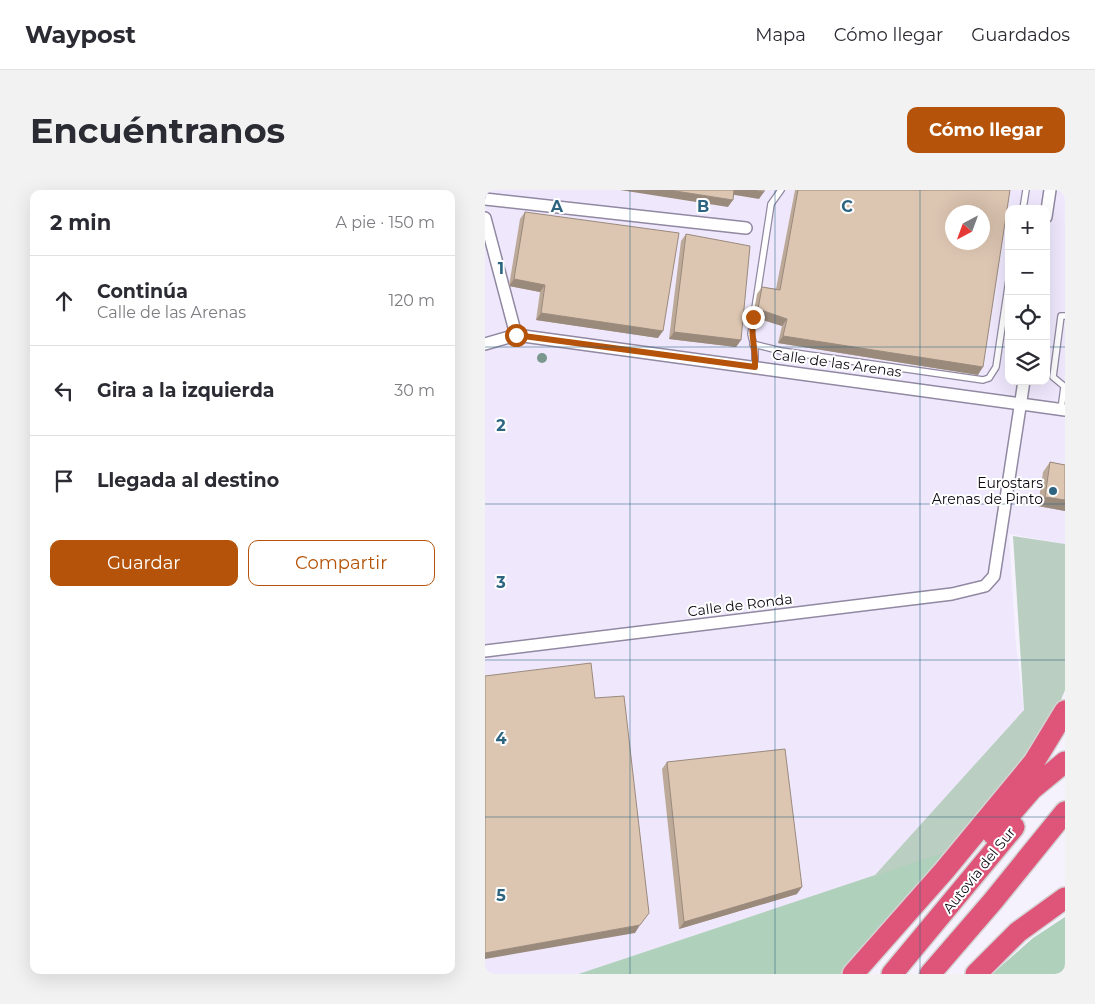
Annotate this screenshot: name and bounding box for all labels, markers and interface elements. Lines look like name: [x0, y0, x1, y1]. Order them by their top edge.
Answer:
text: Waypost: [25, 20, 136, 49]
text: Mapa: [755, 24, 806, 46]
text: Cómo llegar: [834, 24, 943, 46]
text: Guardados: [971, 24, 1070, 46]
button: Cómo llegar: [907, 107, 1065, 153]
text: Encuéntranos: [30, 109, 285, 152]
text: A: [550, 197, 564, 216]
text: B: [697, 197, 709, 216]
text: C: [841, 197, 853, 216]
north arrow: [945, 205, 990, 250]
map controls: [1005, 205, 1050, 385]
button: +: [1005, 205, 1050, 250]
text: 2 min: [50, 210, 111, 235]
text: A pie · 150 m: [336, 213, 435, 232]
button: −: [1005, 250, 1050, 295]
text: 1: [498, 259, 504, 278]
text: Continúa: [97, 280, 188, 303]
icon: ahead: [50, 287, 78, 315]
text: 120 m: [388, 291, 435, 310]
button: locate: [1005, 295, 1050, 340]
text: Calle de las Arenas: [97, 303, 246, 322]
route end: [742, 306, 765, 329]
route start: [505, 324, 528, 347]
button: layers: [1005, 340, 1050, 385]
street label: Calle de las Arenas: [771, 345, 903, 381]
icon: left: [50, 377, 78, 405]
text: Gira a la izquierda: [97, 379, 275, 402]
text: 30 m: [394, 381, 435, 400]
text: 2: [496, 416, 506, 435]
icon: arrive: [50, 467, 78, 495]
text: Llegada al destino: [97, 469, 279, 492]
place label: Eurostars Arenas de Pinto: [932, 474, 1043, 508]
marker: Eurostars Arenas de Pinto: [1047, 485, 1059, 497]
button: Guardar: [50, 540, 238, 586]
button: Compartir: [248, 540, 435, 586]
text: 3: [495, 573, 506, 592]
street label: Calle de Ronda: [687, 590, 793, 620]
text: 4: [495, 729, 507, 748]
street label: Autovía del Sur: [939, 823, 1019, 917]
text: 5: [496, 886, 506, 905]

